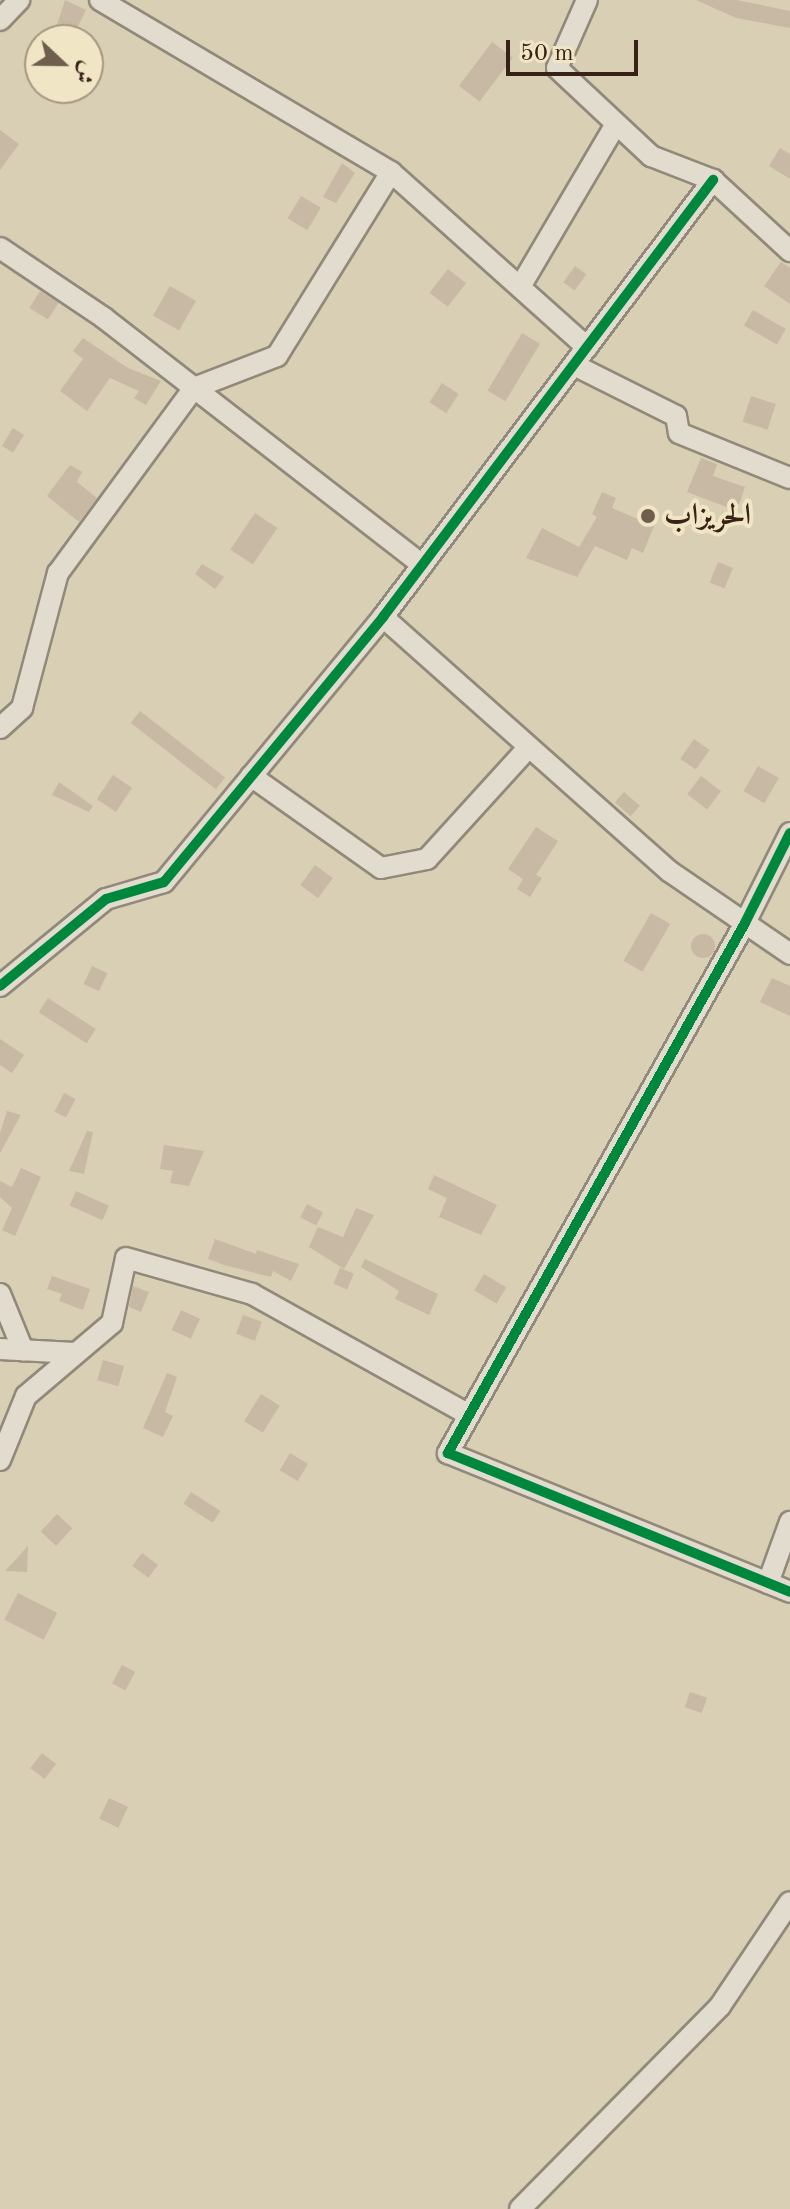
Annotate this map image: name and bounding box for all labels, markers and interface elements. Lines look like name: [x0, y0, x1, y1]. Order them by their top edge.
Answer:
north arrow: [24, 24, 104, 104]
scale bar: [510, 24, 642, 74]
text: 50 m: [520, 42, 574, 66]
text: ش: [70, 58, 99, 86]
place label: الحريزاب: [664, 498, 751, 534]
marker: الحريزاب: [639, 507, 657, 525]

